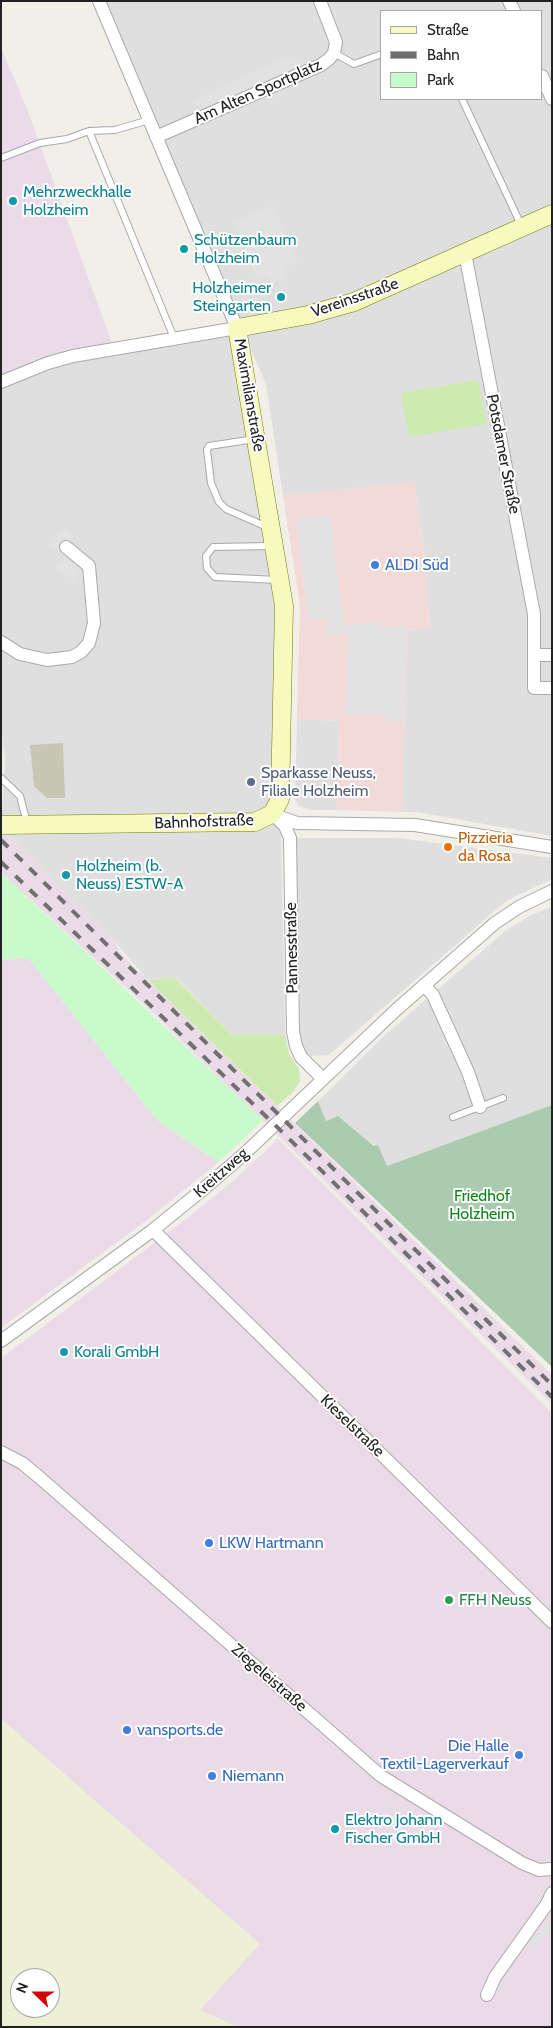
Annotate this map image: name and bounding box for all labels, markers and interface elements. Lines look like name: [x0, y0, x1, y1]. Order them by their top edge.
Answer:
legend: [380, 10, 543, 100]
text: Straße: [427, 21, 469, 39]
text: Bahn: [427, 46, 460, 64]
street label: Am Alten Sportplatz: [191, 55, 325, 129]
text: Park: [427, 71, 454, 89]
place label: Mehrzweckhalle Holzheim: [23, 182, 131, 220]
marker: Mehrzweckhalle Holzheim: [7, 195, 19, 207]
place label: Schützenbaum Holzheim: [194, 230, 297, 268]
marker: Schützenbaum Holzheim: [178, 243, 190, 255]
street label: Vereinsstraße: [309, 274, 401, 322]
place label: Holzheimer Steingarten: [192, 278, 271, 316]
marker: Holzheimer Steingarten: [275, 291, 287, 303]
street label: Maximilianstraße: [230, 337, 268, 453]
street label: Potsdamer Straße: [482, 393, 524, 515]
place label: ALDI Süd: [385, 555, 449, 575]
marker: ALDI Süd: [369, 559, 381, 571]
place label: Sparkasse Neuss, Filiale Holzheim: [261, 763, 376, 801]
marker: Sparkasse Neuss, Filiale Holzheim: [245, 776, 257, 788]
street label: Bahnhofstraße: [154, 811, 254, 833]
place label: Pizzieria da Rosa: [458, 828, 513, 866]
marker: Pizzieria da Rosa: [442, 841, 454, 853]
place label: Holzheim (b. Neuss) ESTW-A: [76, 856, 183, 894]
marker: Holzheim (b. Neuss) ESTW-A: [60, 869, 72, 881]
street label: Pannesstraße: [282, 902, 302, 994]
street label: Kreitzweg: [190, 1144, 252, 1202]
park label: Friedhof Holzheim: [449, 1186, 515, 1224]
place label: Korali GmbH: [74, 1342, 159, 1362]
marker: Korali GmbH: [58, 1346, 70, 1358]
street label: Kieselstraße: [316, 1391, 388, 1461]
place label: LKW Hartmann: [219, 1533, 324, 1553]
marker: LKW Hartmann: [203, 1537, 215, 1549]
place label: FFH Neuss: [459, 1590, 531, 1610]
marker: FFH Neuss: [443, 1594, 455, 1606]
street label: Ziegeleistraße: [227, 1640, 311, 1716]
place label: vansports.de: [137, 1720, 223, 1740]
marker: vansports.de: [121, 1724, 133, 1736]
place label: Die Halle Textil-Lagerverkauf: [380, 1736, 509, 1774]
marker: Die Halle Textil-Lagerverkauf: [513, 1749, 525, 1761]
place label: Niemann: [222, 1766, 284, 1786]
marker: Niemann: [206, 1770, 218, 1782]
place label: Elektro Johann Fischer GmbH: [345, 1810, 442, 1848]
marker: Elektro Johann Fischer GmbH: [329, 1823, 341, 1835]
north arrow: [10, 1968, 60, 2018]
text: N: [12, 1980, 32, 1996]

